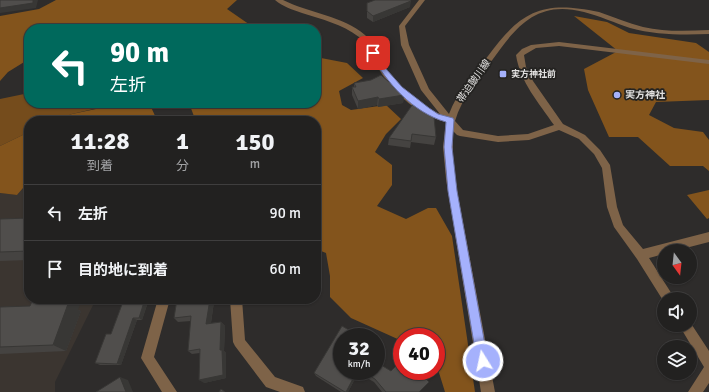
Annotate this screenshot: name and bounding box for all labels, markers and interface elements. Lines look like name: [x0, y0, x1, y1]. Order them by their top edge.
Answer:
text: 90 m: [110, 36, 169, 70]
pin: [356, 36, 390, 70]
icon: left: [44, 40, 96, 92]
icon: arrive: [362, 42, 384, 64]
street label: 帯迫皷川線: [455, 57, 493, 105]
place label: 実方神社前: [511, 68, 556, 80]
marker: 実方神社前: [498, 69, 508, 79]
text: 左折: [110, 74, 146, 96]
place label: 実方神社: [625, 89, 666, 101]
marker: 実方神社: [612, 90, 622, 100]
text: 11:28: [71, 126, 129, 156]
text: 1: [176, 126, 189, 156]
text: 150: [236, 127, 274, 157]
text: m: [250, 156, 260, 172]
text: 到着: [87, 158, 113, 174]
text: 分: [176, 158, 189, 174]
icon: left: [44, 202, 66, 224]
text: 90 m: [270, 204, 301, 222]
text: 左折: [78, 205, 108, 223]
north arrow: [657, 244, 697, 284]
map controls: [657, 244, 697, 380]
icon: arrive: [44, 258, 66, 280]
text: 60 m: [270, 260, 301, 278]
text: 目的地に到着: [78, 261, 168, 279]
button: sound: [657, 292, 697, 332]
speed limit sign: 40: [393, 328, 445, 380]
text: 32: [348, 336, 370, 361]
position arrow: [462, 340, 504, 382]
button: layers: [657, 340, 697, 380]
text: km/h: [348, 358, 370, 370]

